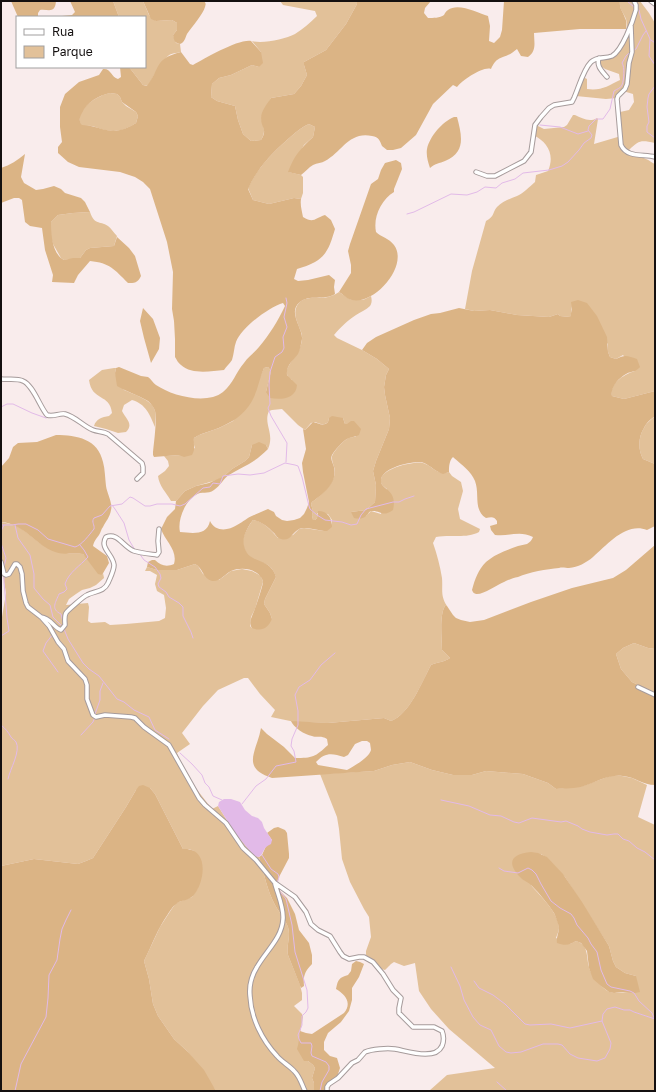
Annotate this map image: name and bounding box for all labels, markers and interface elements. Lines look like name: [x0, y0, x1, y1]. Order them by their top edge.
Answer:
legend: [16, 16, 146, 68]
text: Rua: [52, 24, 74, 39]
text: Parque: [52, 44, 93, 59]

